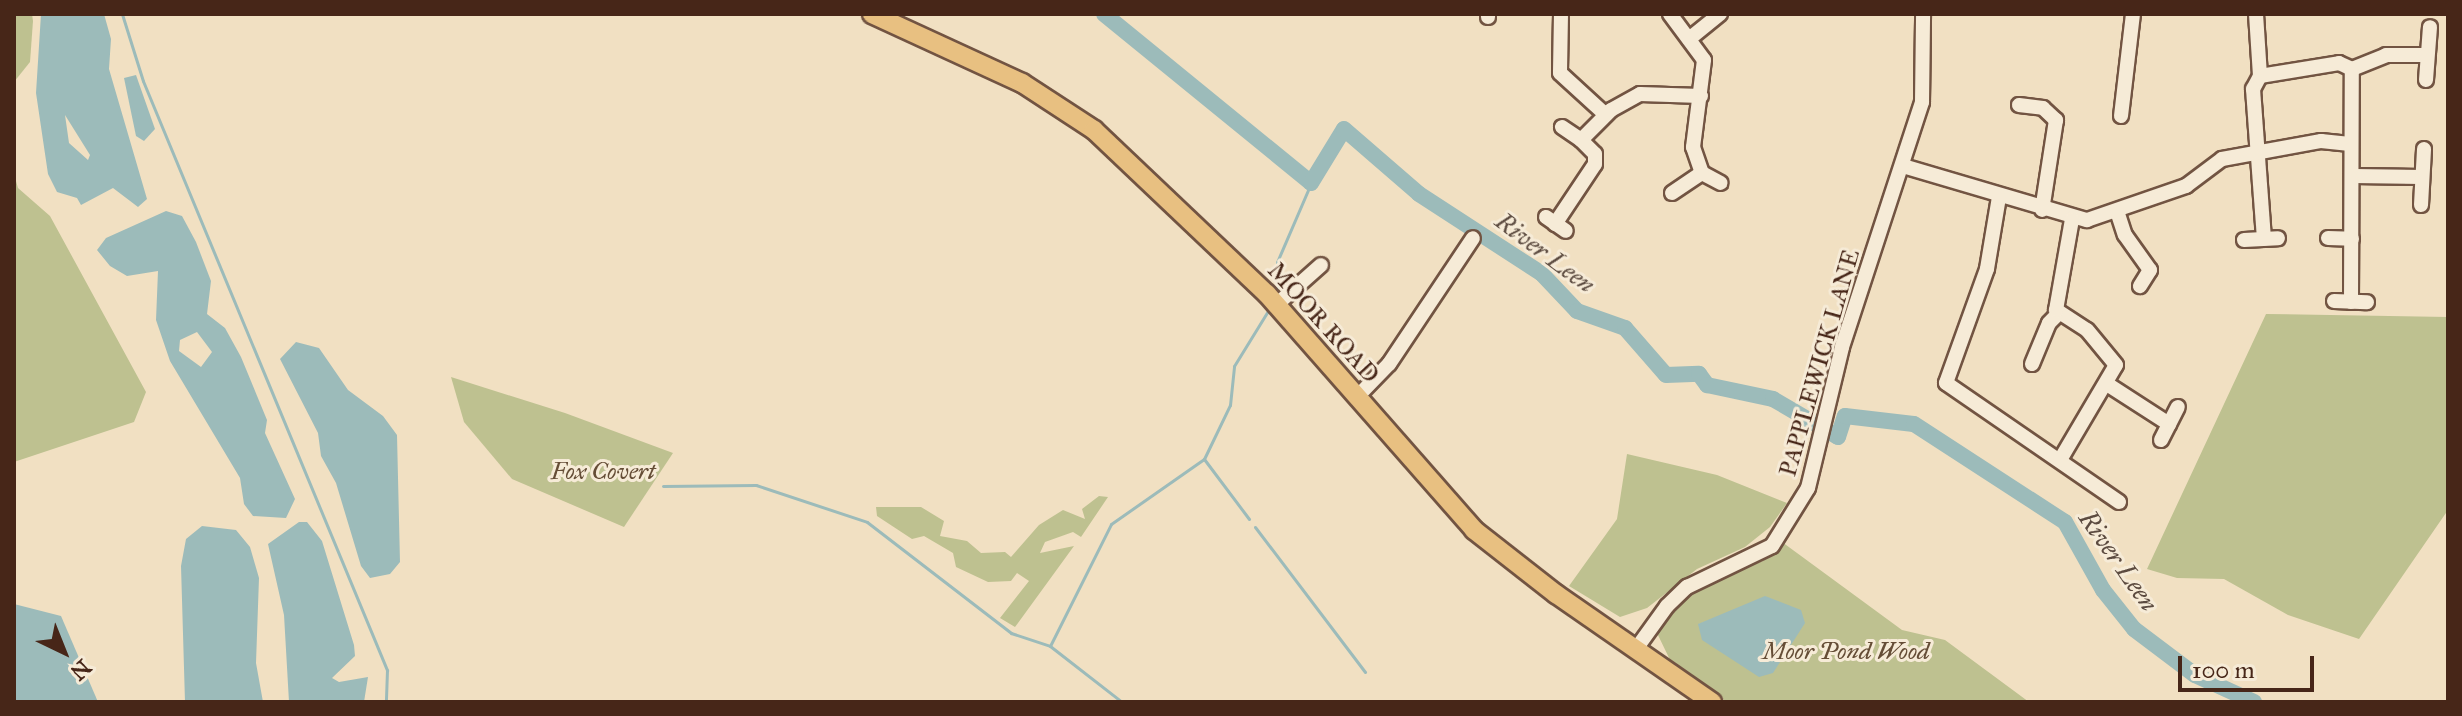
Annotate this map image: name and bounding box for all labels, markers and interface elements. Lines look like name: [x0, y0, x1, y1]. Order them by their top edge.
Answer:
water label: River Leen: [1489, 206, 1601, 300]
street label: PAPPLEWICK LANE: [1774, 246, 1866, 480]
street label: MOOR ROAD: [1261, 257, 1385, 389]
park label: Fox Covert: [551, 458, 655, 486]
water label: River Leen: [2072, 504, 2164, 618]
north arrow: [24, 612, 104, 692]
park label: Moor Pond Wood: [1762, 638, 1930, 666]
scale bar: [2182, 640, 2318, 690]
text: N: [65, 654, 97, 686]
text: 100 m: [2192, 655, 2255, 685]

